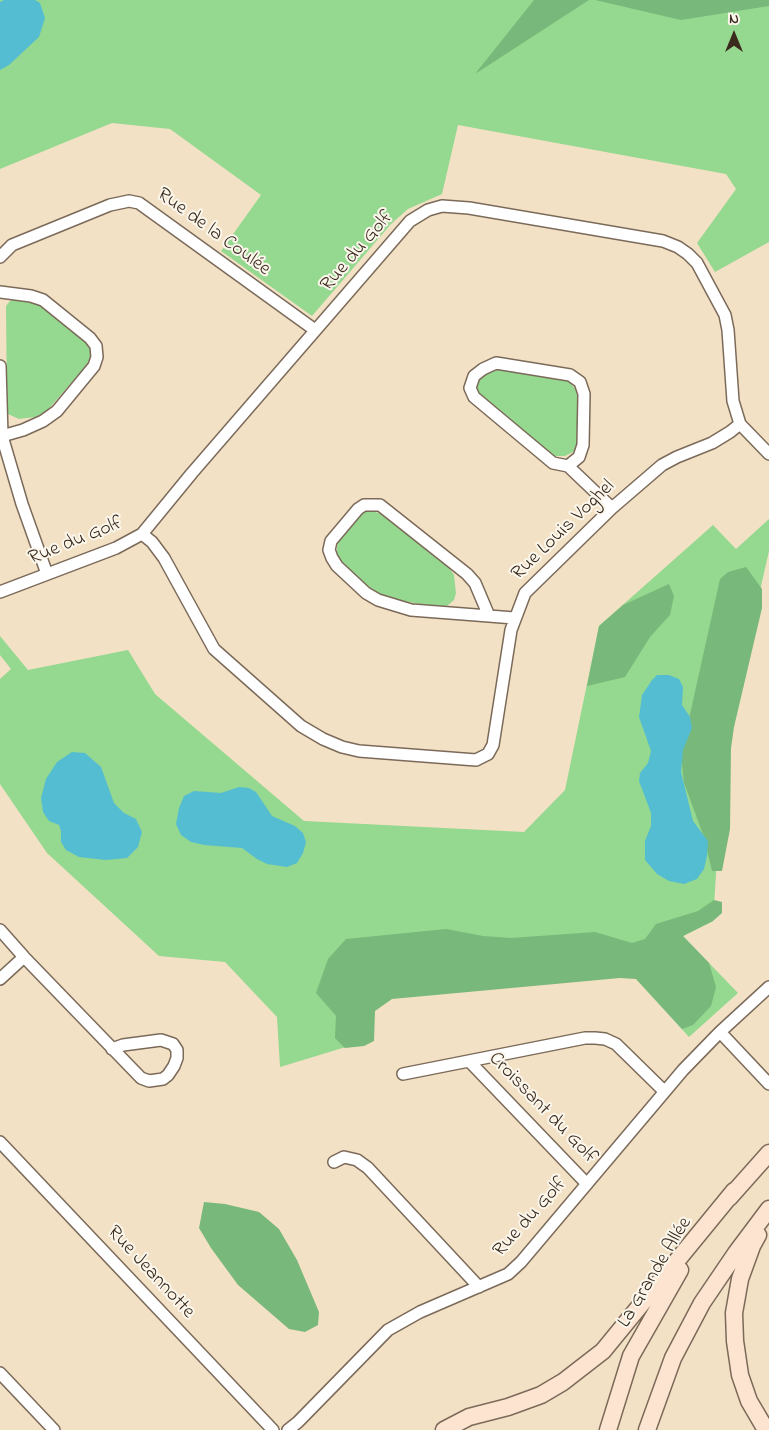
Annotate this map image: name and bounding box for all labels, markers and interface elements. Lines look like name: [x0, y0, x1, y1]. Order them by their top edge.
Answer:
text: N: [729, 9, 739, 30]
north arrow: [709, 10, 759, 60]
street label: Rue de la Coulée: [151, 184, 275, 282]
street label: Rue du Golf: [316, 207, 400, 297]
street label: Rue Louis Voghel: [507, 476, 621, 586]
street label: Rue du Golf: [26, 512, 126, 572]
street label: Croissant du Golf: [482, 1048, 602, 1170]
street label: Rue du Golf: [489, 1173, 573, 1263]
street label: La Grande Allée: [614, 1213, 698, 1333]
street label: Rue Jeannotte: [101, 1222, 199, 1324]

